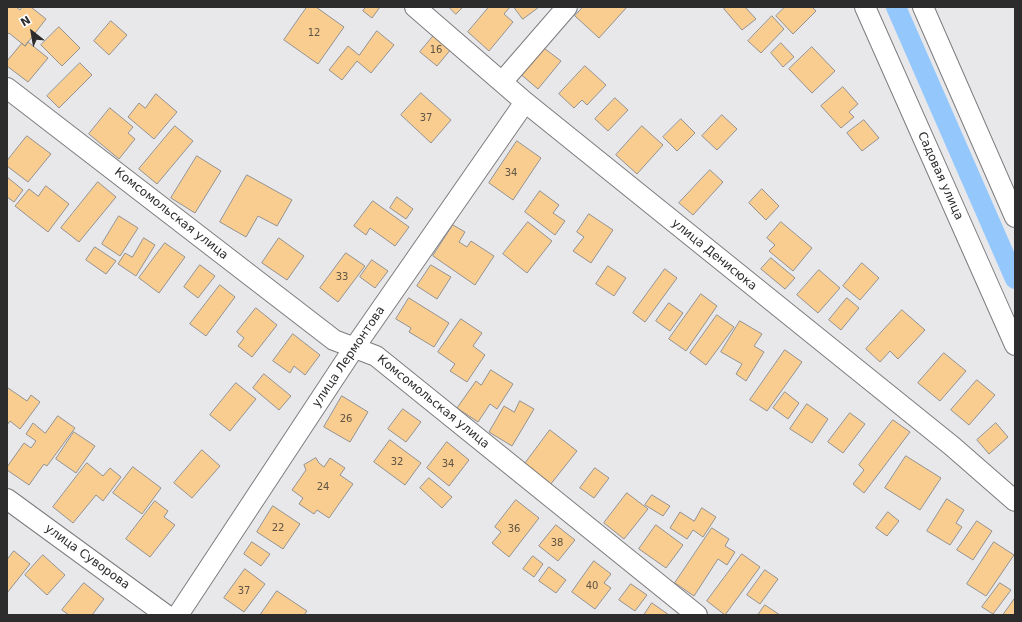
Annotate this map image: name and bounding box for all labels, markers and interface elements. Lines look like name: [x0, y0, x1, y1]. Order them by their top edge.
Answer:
north arrow: [12, 12, 52, 52]
text: N: [18, 13, 33, 29]
house number: 12: [308, 27, 320, 39]
house number: 16: [430, 44, 442, 56]
house number: 37: [420, 112, 432, 124]
street label: Садовая улица: [914, 130, 966, 222]
street label: Комсомольская улица: [111, 165, 231, 263]
house number: 34: [505, 167, 517, 179]
street label: улица Денисюка: [668, 216, 760, 294]
house number: 33: [336, 271, 348, 283]
street label: улица Лермонтова: [310, 304, 388, 410]
street label: Комсомольская улица: [374, 352, 492, 452]
house number: 26: [340, 413, 352, 425]
house number: 32: [391, 456, 403, 468]
house number: 34: [442, 458, 454, 470]
house number: 24: [317, 481, 329, 493]
street label: улица Суворова: [42, 521, 132, 593]
house number: 22: [272, 522, 284, 534]
house number: 36: [508, 523, 520, 535]
house number: 38: [551, 537, 563, 549]
house number: 40: [586, 580, 598, 592]
house number: 37: [238, 585, 250, 597]

